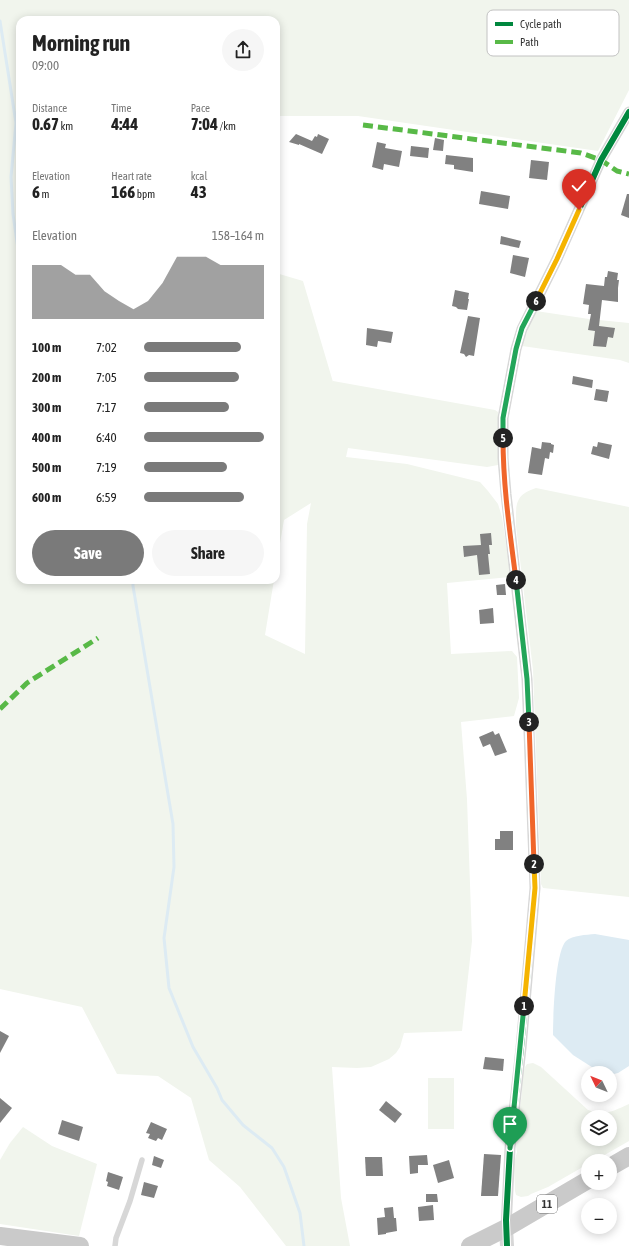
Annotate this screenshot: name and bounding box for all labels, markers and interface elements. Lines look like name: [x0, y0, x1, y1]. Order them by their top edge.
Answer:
legend: [487, 10, 619, 56]
text: Cycle path: [520, 18, 562, 30]
button: share: [222, 29, 264, 71]
text: Morning run: [32, 30, 130, 56]
text: Path: [520, 36, 539, 48]
text: 09:00: [32, 58, 59, 73]
text: Distance: [32, 102, 67, 114]
text: Time: [111, 102, 131, 114]
text: Pace: [191, 102, 210, 114]
text: 0.67: [32, 114, 59, 134]
text: 4:44: [111, 114, 138, 134]
text: 7:04: [191, 114, 218, 134]
text: km: [59, 120, 73, 132]
text: /km: [218, 120, 236, 132]
pin: [562, 169, 596, 210]
text: Elevation: [32, 170, 70, 182]
text: Heart rate: [111, 170, 152, 182]
text: kcal: [191, 170, 207, 182]
icon: check: [568, 175, 590, 197]
text: 6: [32, 182, 40, 202]
text: 166: [111, 182, 135, 202]
text: 43: [191, 182, 207, 202]
text: m: [40, 188, 49, 200]
text: bpm: [135, 188, 155, 200]
text: Elevation: [32, 228, 77, 243]
text: 158–164 m: [212, 228, 264, 243]
pin: 6: [526, 291, 546, 311]
text: 6: [533, 295, 539, 307]
text: 100 m: [32, 340, 61, 355]
text: 7:02: [96, 340, 117, 355]
text: 200 m: [32, 370, 61, 385]
text: 7:05: [96, 370, 117, 385]
text: 300 m: [32, 400, 61, 415]
text: 7:17: [96, 400, 117, 415]
pin: 5: [493, 428, 513, 448]
text: 400 m: [32, 430, 61, 445]
text: 6:40: [96, 430, 117, 445]
text: 5: [500, 432, 506, 444]
text: 500 m: [32, 460, 61, 475]
text: 7:19: [96, 460, 117, 475]
text: 600 m: [32, 490, 61, 505]
text: 6:59: [96, 490, 117, 505]
button: Save: [32, 530, 144, 576]
button: Share: [152, 530, 264, 576]
pin: 4: [506, 570, 526, 590]
text: 4: [513, 574, 519, 586]
pin: 3: [519, 712, 539, 732]
text: 3: [526, 716, 532, 728]
pin: 2: [524, 854, 544, 874]
text: 2: [531, 858, 537, 870]
pin: 1: [514, 996, 534, 1016]
text: 1: [521, 1000, 527, 1012]
north arrow: [581, 1066, 617, 1102]
map controls: [581, 1066, 617, 1234]
pin: [493, 1107, 527, 1148]
button: layers: [581, 1110, 617, 1146]
icon: arrive: [499, 1113, 521, 1135]
button: +: [581, 1154, 617, 1190]
road number: 11: [537, 1195, 557, 1213]
button: −: [581, 1198, 617, 1234]

